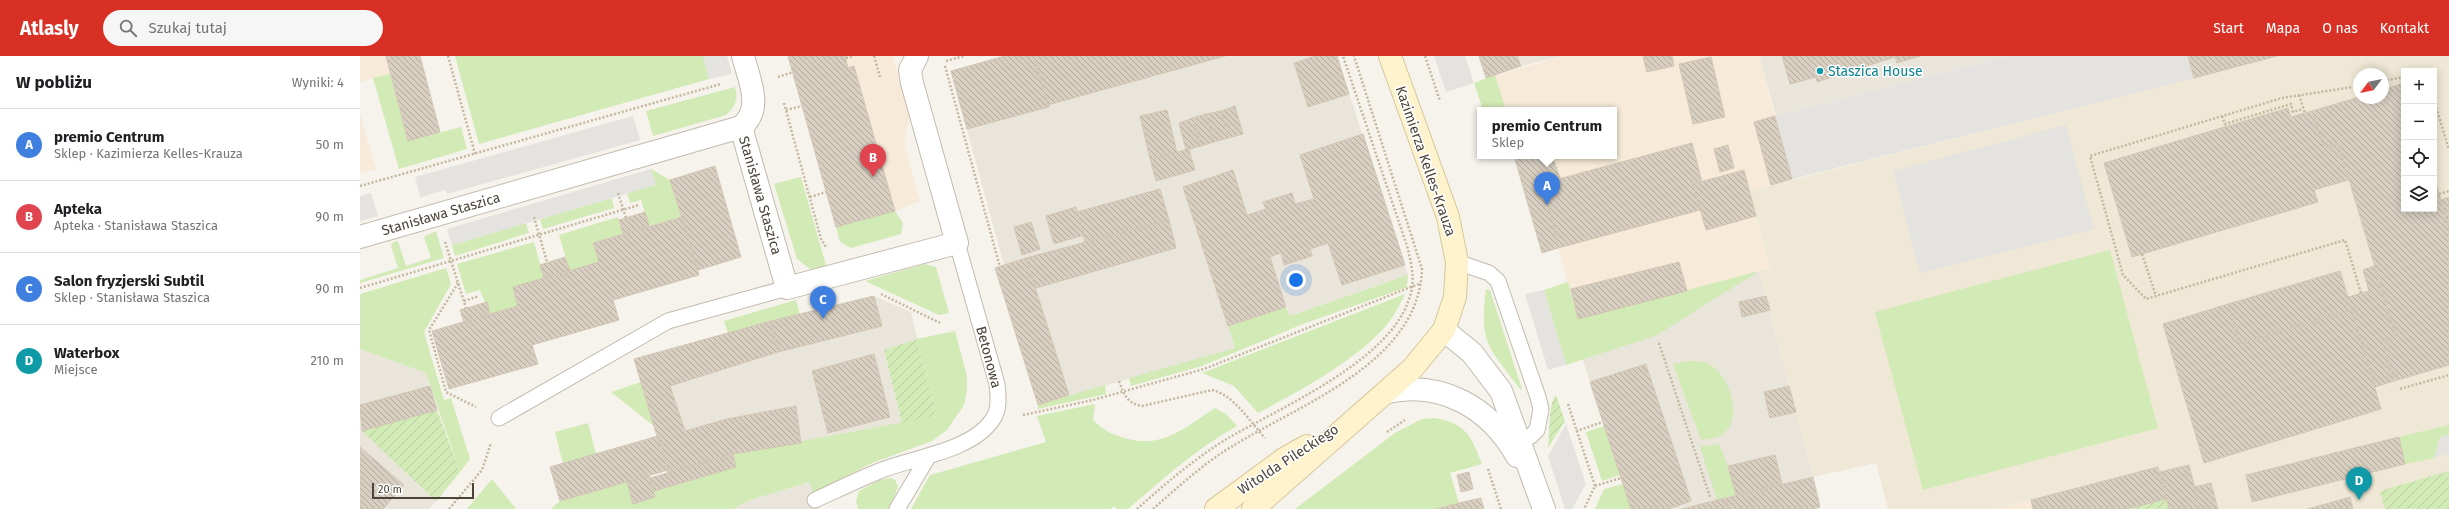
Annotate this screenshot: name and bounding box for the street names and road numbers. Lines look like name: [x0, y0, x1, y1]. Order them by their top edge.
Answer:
street label: Kazimierza Kelles-Krauza: [1392, 84, 1459, 239]
street label: Stanisława Staszica: [735, 134, 785, 257]
street label: Stanisława Staszica: [380, 189, 502, 239]
street label: Betonowa: [972, 324, 1005, 390]
street label: Witolda Pileckiego: [1235, 421, 1342, 498]

